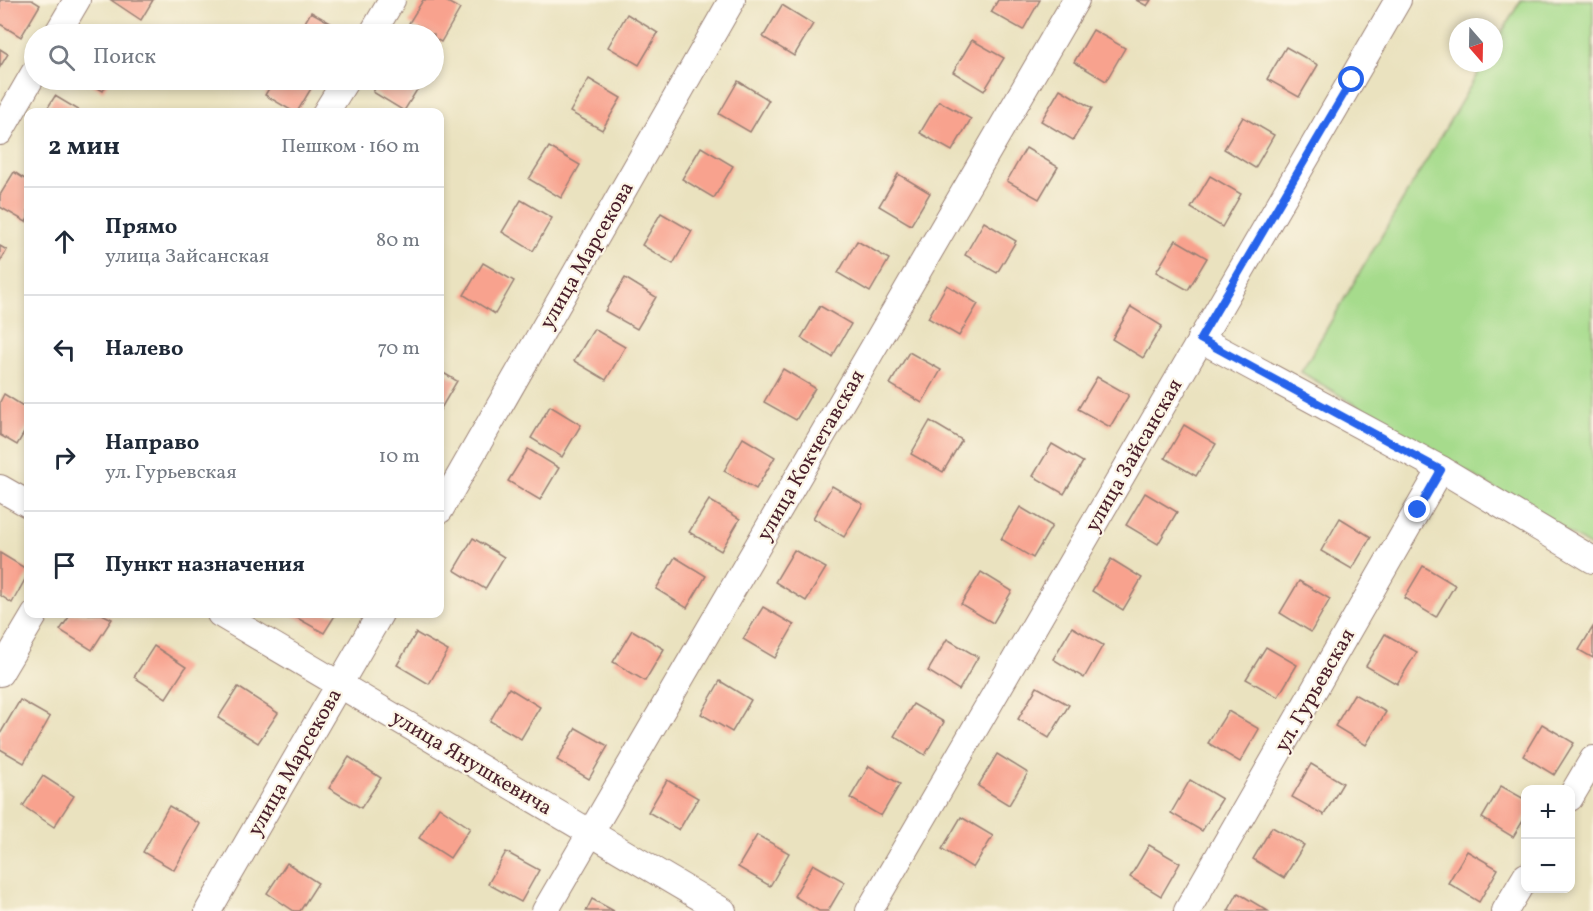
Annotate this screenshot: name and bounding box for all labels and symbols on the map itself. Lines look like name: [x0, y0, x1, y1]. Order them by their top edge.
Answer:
north arrow: [1449, 18, 1503, 72]
route start: [1338, 66, 1364, 92]
street label: улица Марсекова: [533, 176, 642, 335]
street label: улица Кокчетавская: [750, 365, 872, 547]
street label: улица Зайсанская: [1079, 374, 1190, 538]
route end: [1404, 496, 1430, 522]
street label: ул. Гурьевская: [1268, 624, 1362, 758]
street label: улица Марсекова: [241, 683, 350, 842]
street label: улица Янушкевича: [385, 704, 557, 823]

